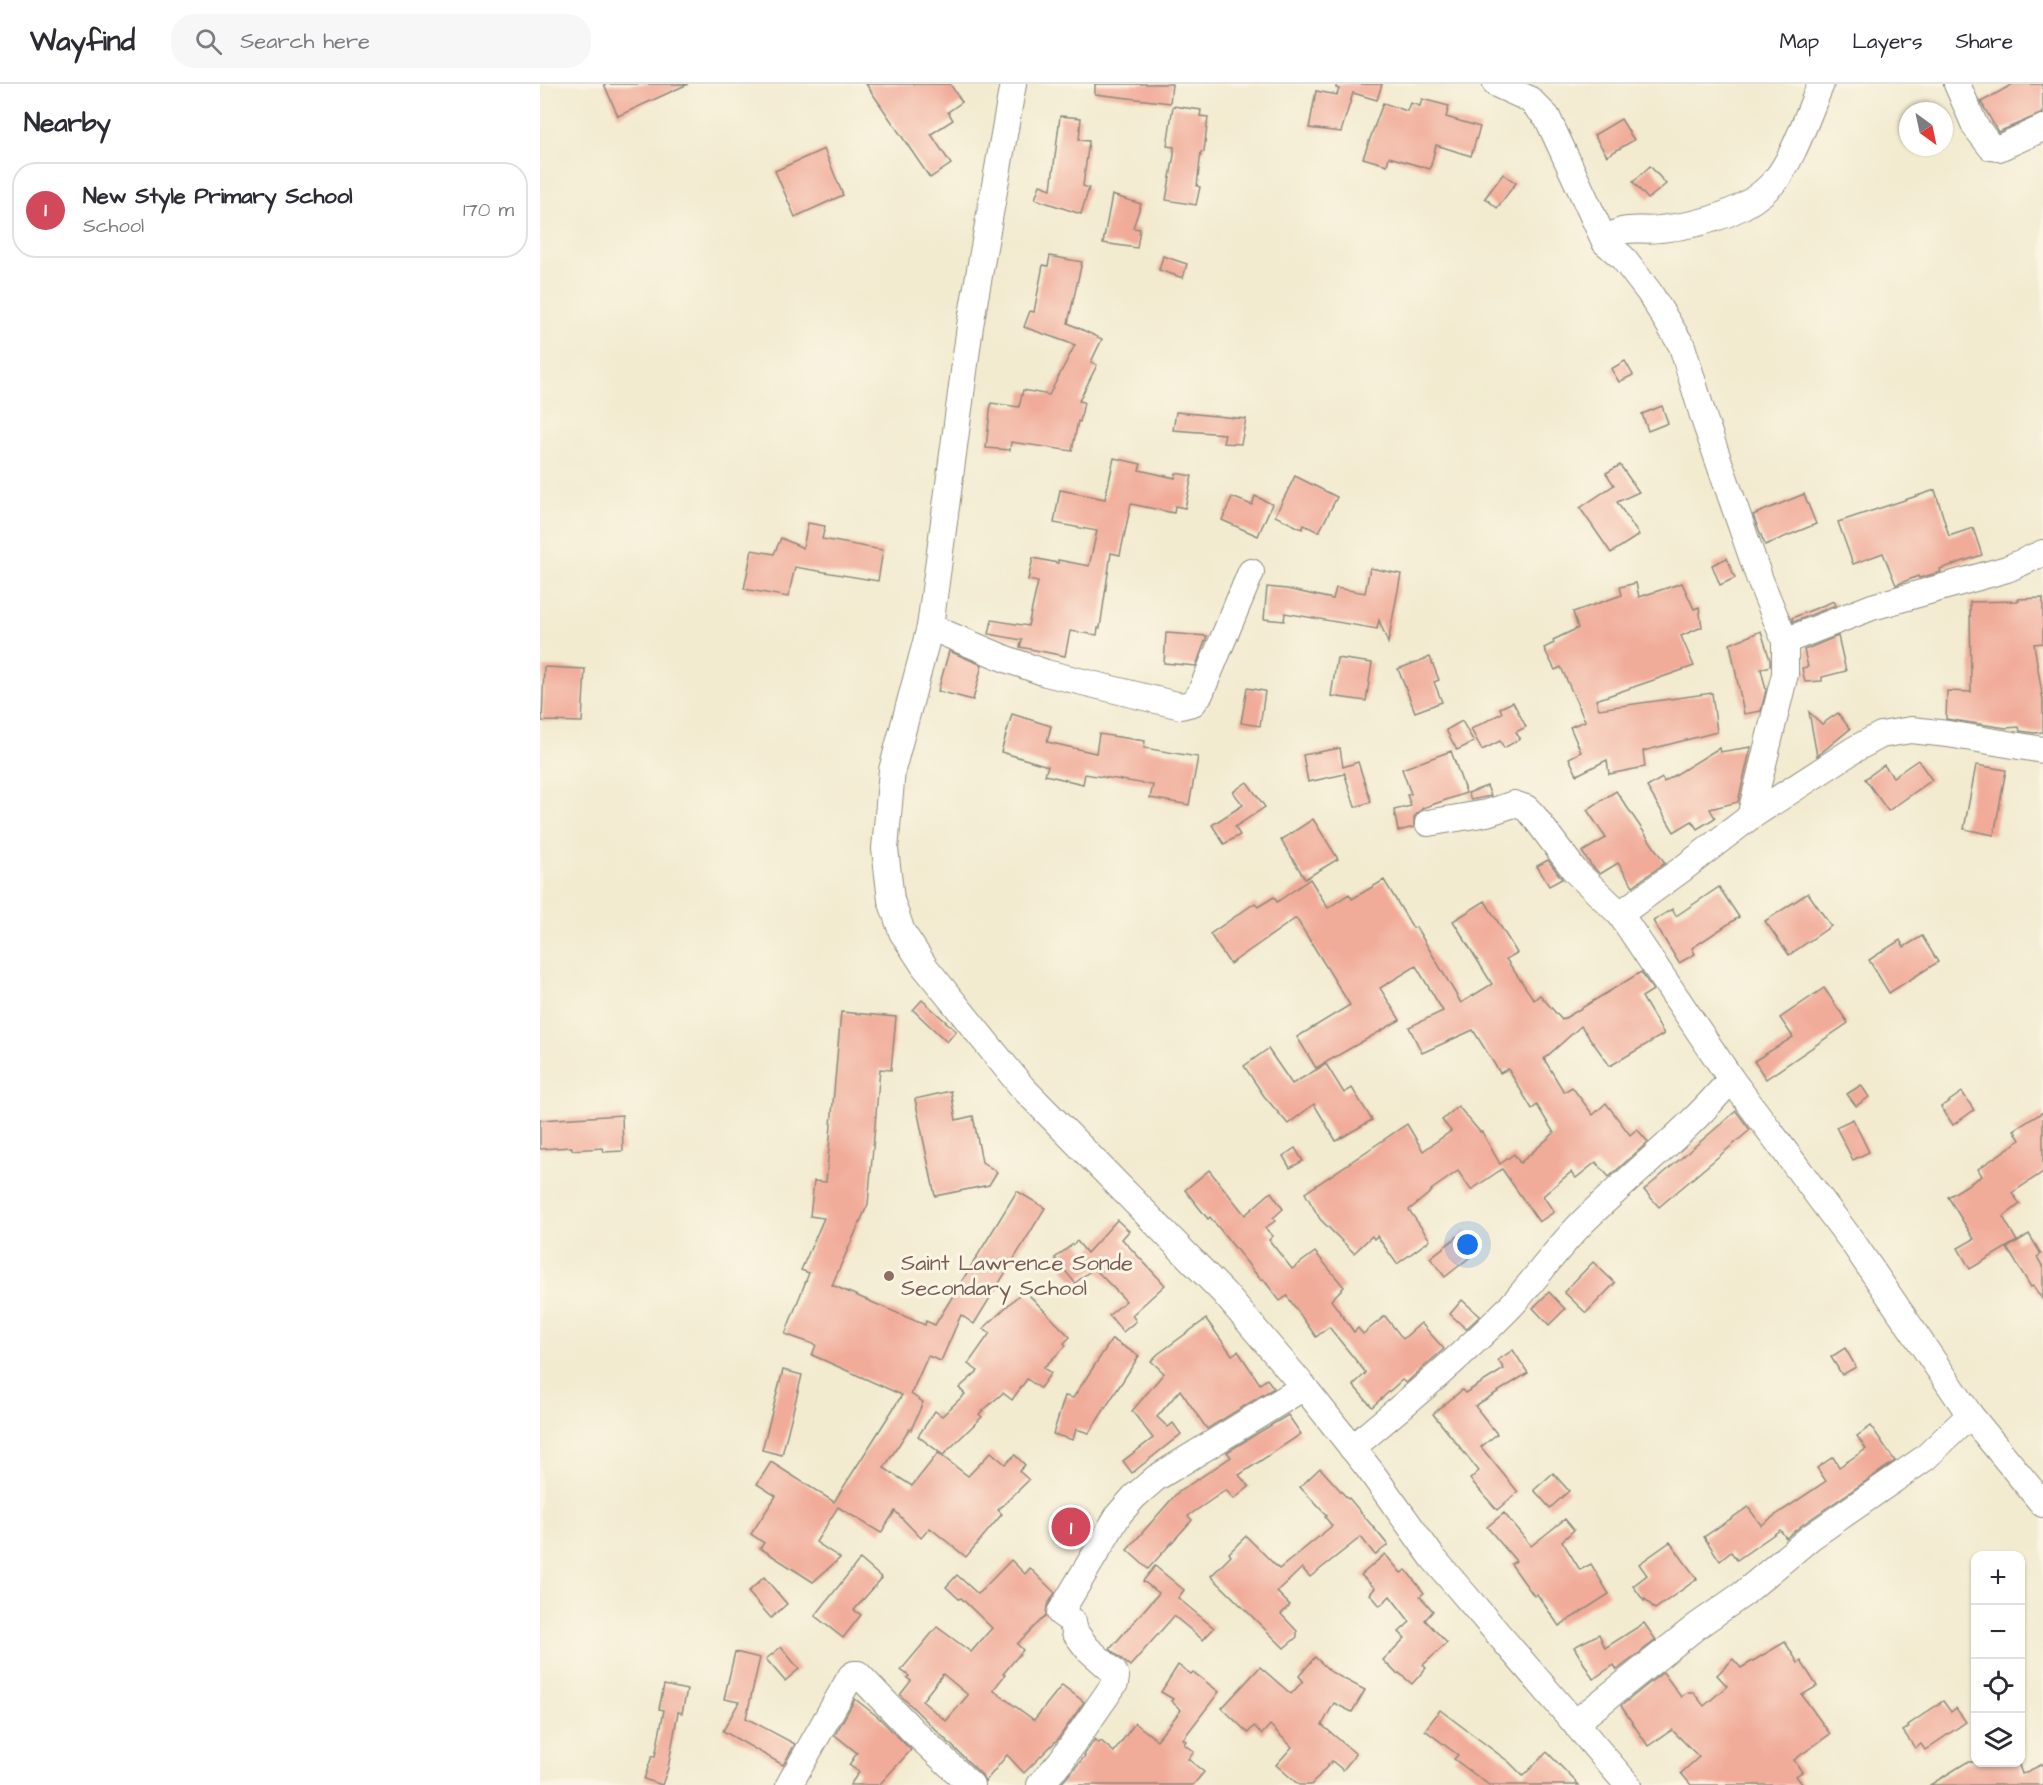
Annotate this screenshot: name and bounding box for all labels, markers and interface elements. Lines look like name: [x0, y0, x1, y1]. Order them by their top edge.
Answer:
search box: [171, 14, 591, 68]
text: Wayfind: [30, 22, 135, 61]
icon: search: [192, 25, 225, 58]
text: Search here: [240, 26, 370, 57]
text: Map: [1779, 27, 1819, 56]
text: Layers: [1852, 27, 1922, 56]
text: Share: [1955, 27, 2013, 56]
north arrow: [1899, 102, 1953, 156]
text: Nearby: [24, 105, 111, 141]
text: New Style Primary School: [83, 181, 353, 212]
text: 1: [44, 196, 47, 224]
text: 170 m: [463, 196, 514, 224]
text: School: [83, 212, 144, 240]
your location: [1453, 1230, 1482, 1259]
place label: Saint Lawrence Sonde Secondary School: [901, 1248, 1133, 1305]
marker: Saint Lawrence Sonde Secondary School: [882, 1269, 896, 1283]
pin: 1: [1052, 1504, 1090, 1550]
map controls: [1971, 1551, 2025, 1767]
button: +: [1971, 1551, 2025, 1605]
button: −: [1971, 1605, 2025, 1659]
button: locate: [1971, 1659, 2025, 1713]
button: layers: [1971, 1713, 2025, 1767]

